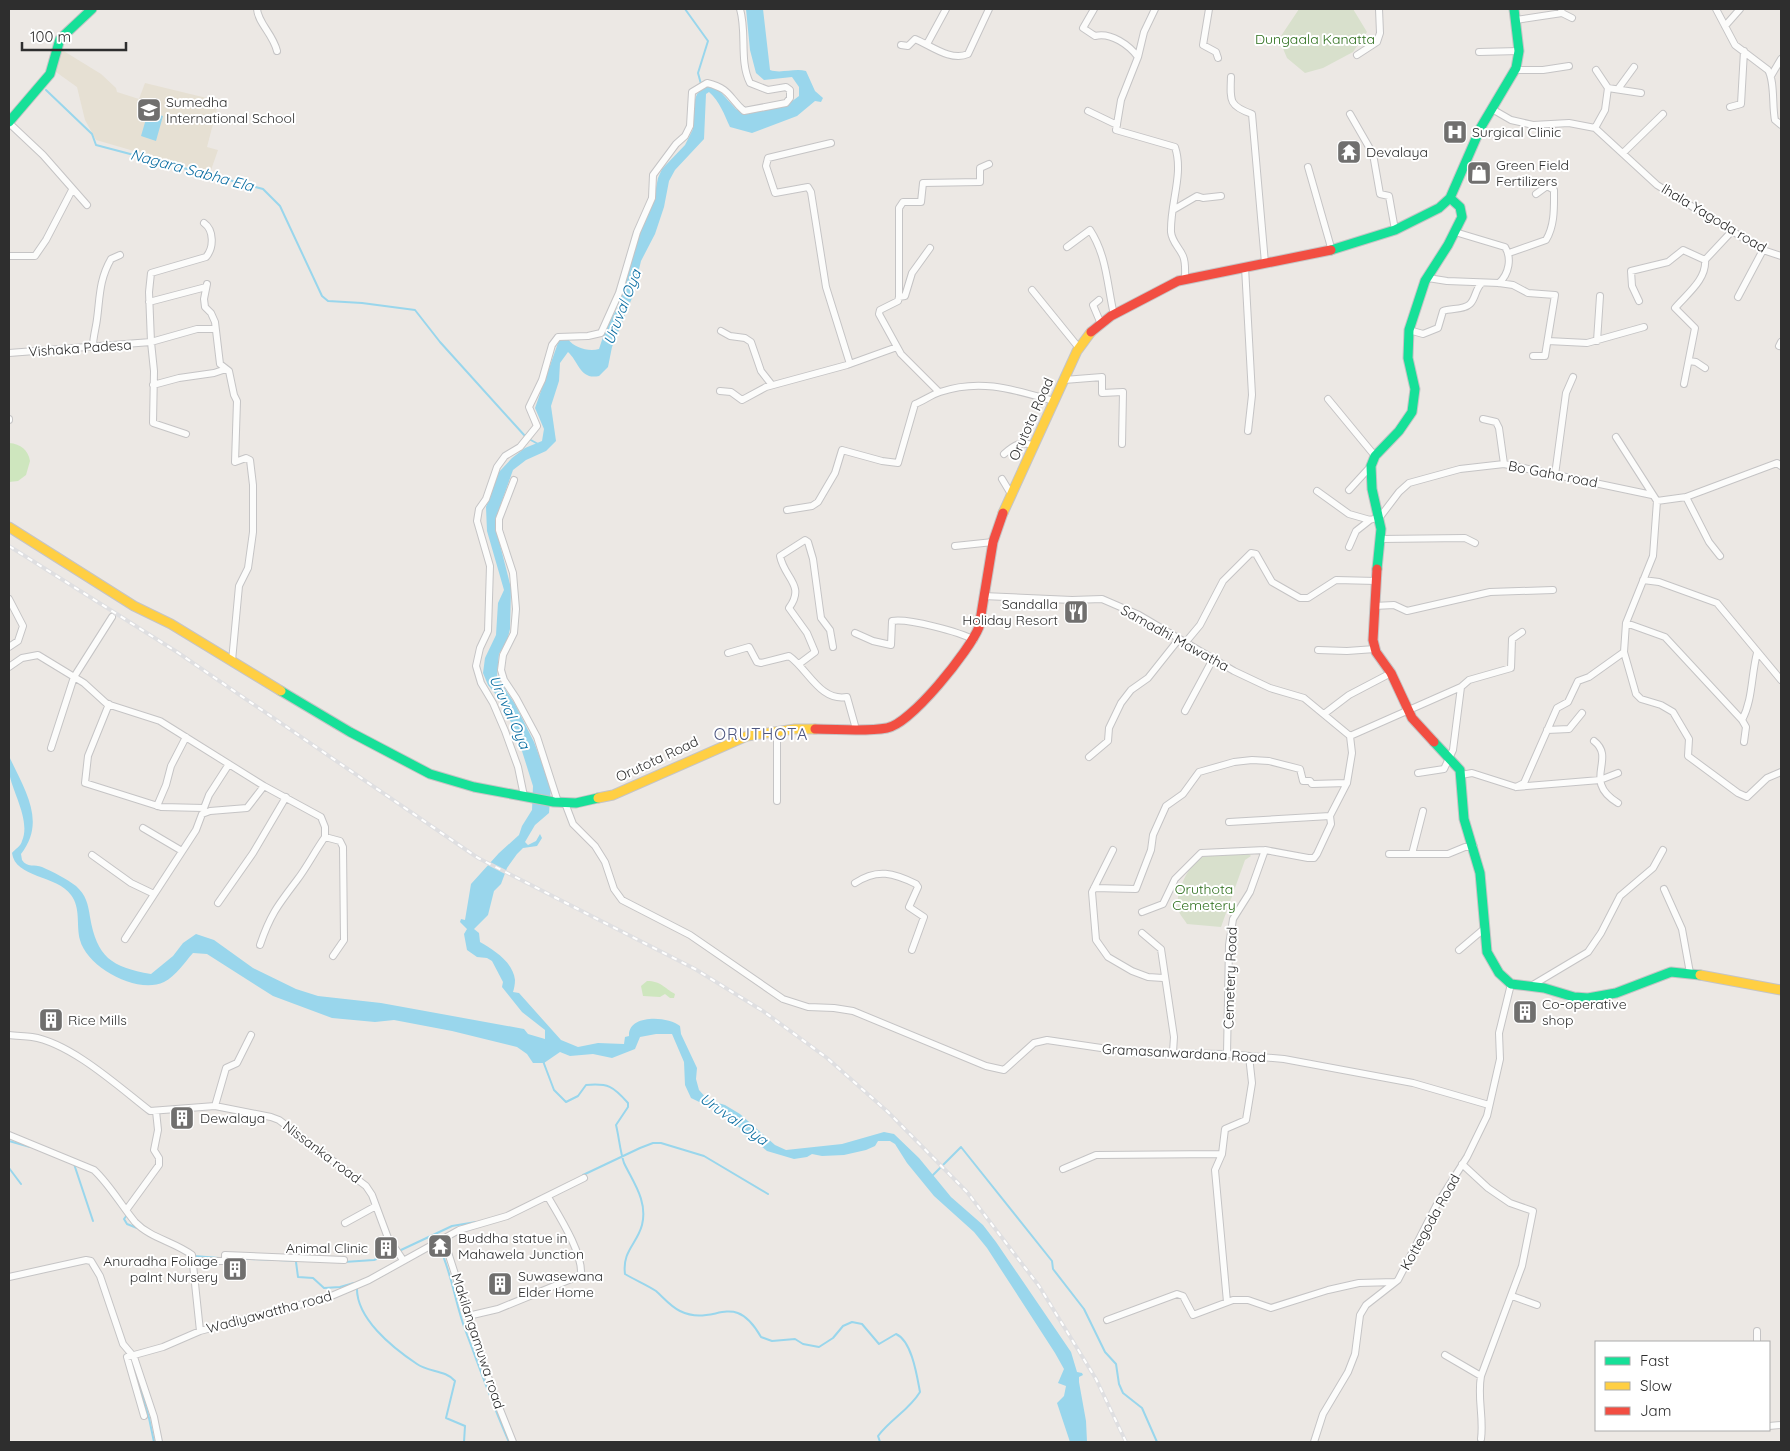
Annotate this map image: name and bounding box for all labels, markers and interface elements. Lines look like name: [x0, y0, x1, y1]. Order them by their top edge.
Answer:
scale bar: [22, 20, 126, 52]
text: 100 m: [30, 27, 71, 46]
park label: Dungaala Kanatta: [1255, 30, 1375, 48]
place label: Sumedha International School: [166, 93, 295, 127]
school or university icon: Sumedha International School: [136, 97, 162, 123]
hospital icon: Surgical Clinic: [1442, 119, 1468, 145]
place label: Surgical Clinic: [1472, 123, 1561, 141]
temple icon: Devalaya: [1336, 139, 1362, 165]
place label: Devalaya: [1366, 143, 1428, 161]
water label: Nagara Sabha Ela: [128, 144, 256, 196]
place label: Green Field Fertilizers: [1496, 156, 1569, 190]
shop icon: Green Field Fertilizers: [1466, 160, 1492, 186]
street label: Ihala Yagoda road: [1658, 179, 1770, 257]
water label: Uruval Oya: [599, 266, 645, 347]
street label: Vishaka Padesa: [28, 335, 132, 361]
street label: Orutota Road: [1005, 375, 1057, 463]
street label: Bo Gaha road: [1507, 457, 1599, 491]
place label: Sandalla Holiday Resort: [962, 595, 1058, 629]
restaurant icon: Sandalla Holiday Resort: [1063, 599, 1089, 625]
street label: Samadhi Mawatha: [1118, 601, 1232, 675]
water label: Uruval Oya: [485, 672, 535, 753]
district label: ORUTHOTA: [714, 724, 808, 744]
street label: Orutota Road: [613, 732, 701, 786]
park label: Oruthota Cemetery: [1172, 880, 1236, 914]
street label: Cemetery Road: [1219, 927, 1241, 1029]
place label: Co-operative shop: [1542, 995, 1627, 1029]
building icon: Co-operative shop: [1512, 999, 1538, 1025]
building icon: Rice Mills: [38, 1007, 64, 1033]
place label: Rice Mills: [68, 1011, 127, 1029]
street label: Gramasanwardana Road: [1102, 1040, 1266, 1066]
water label: Uruval Oya: [696, 1089, 772, 1150]
building icon: Dewalaya: [169, 1105, 195, 1131]
place label: Dewalaya: [200, 1109, 265, 1127]
street label: Nissanka road: [279, 1117, 365, 1187]
street label: Kottegoda Road: [1396, 1171, 1464, 1273]
place label: Buddha statue in Mahawela Junction: [458, 1229, 584, 1263]
temple icon: Buddha statue in Mahawela Junction: [427, 1233, 453, 1259]
building icon: Animal Clinic: [373, 1235, 399, 1261]
place label: Animal Clinic: [286, 1239, 368, 1257]
place label: Anuradha Foliage palnt Nursery: [103, 1252, 218, 1286]
building icon: Anuradha Foliage palnt Nursery: [222, 1256, 248, 1282]
place label: Suwasewana Elder Home: [518, 1267, 603, 1301]
street label: Makilangamuwa road: [448, 1271, 508, 1411]
building icon: Suwasewana Elder Home: [487, 1271, 513, 1297]
street label: Wadiyawattha road: [204, 1287, 334, 1337]
legend: [1595, 1341, 1770, 1431]
text: Fast: [1640, 1351, 1669, 1370]
text: Slow: [1640, 1376, 1672, 1395]
text: Jam: [1640, 1401, 1671, 1420]

